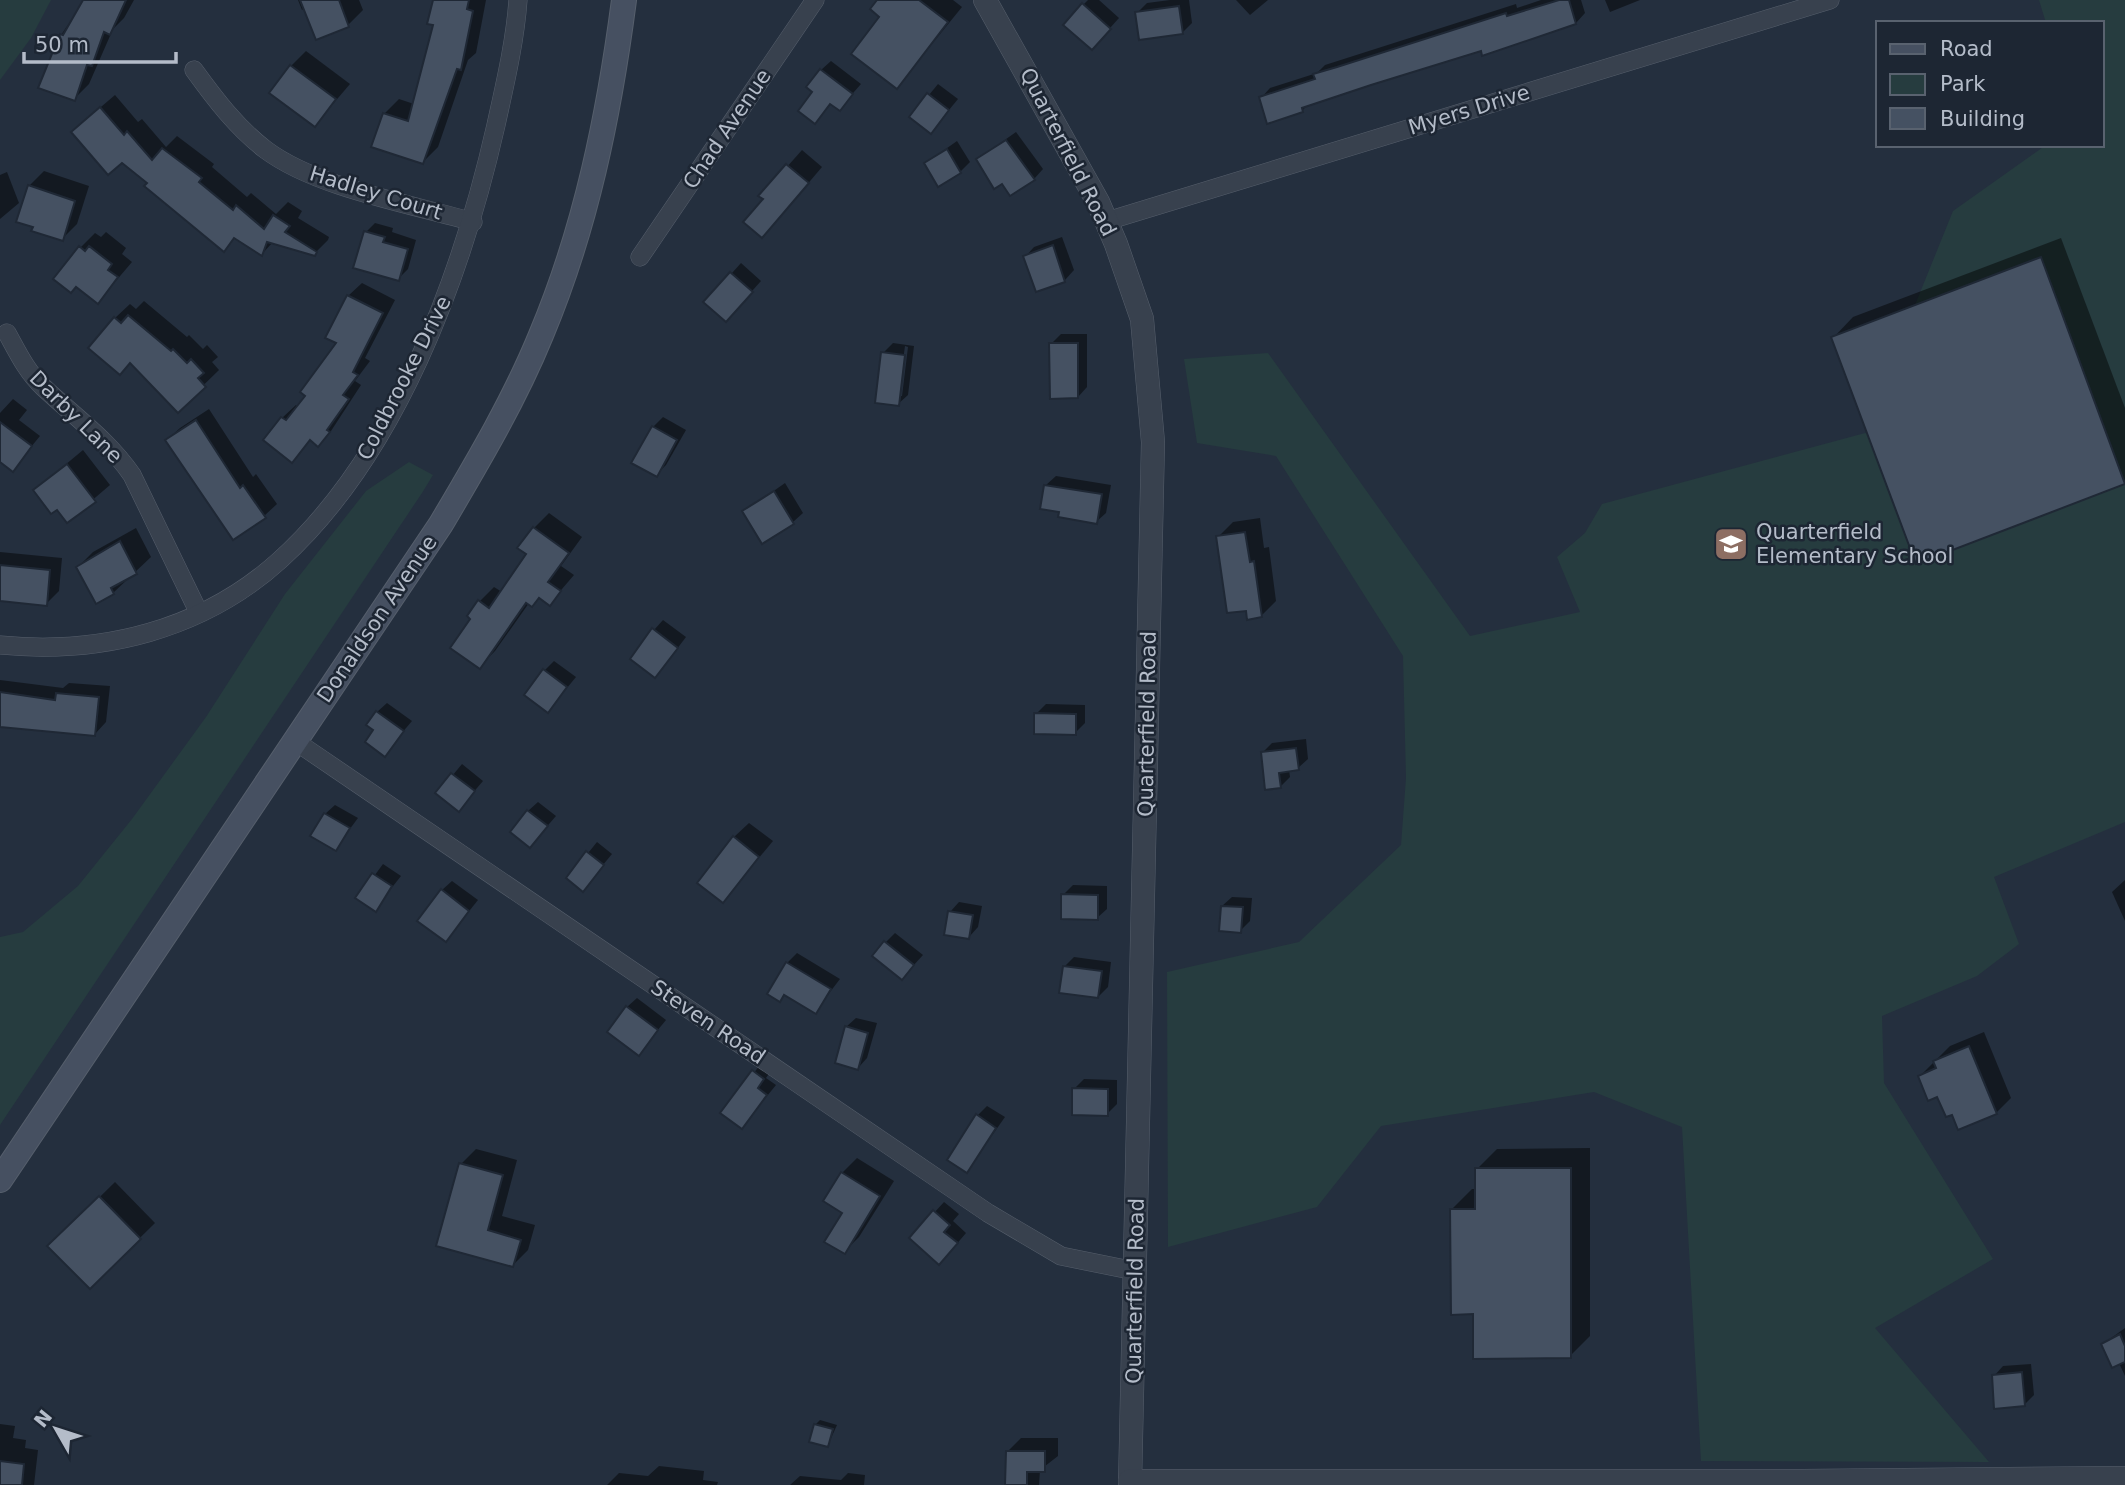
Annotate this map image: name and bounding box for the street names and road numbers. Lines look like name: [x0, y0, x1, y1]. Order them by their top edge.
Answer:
street label: Quarterfield Road: [1015, 64, 1121, 240]
street label: Chad Avenue: [678, 65, 776, 193]
street label: Myers Drive: [1405, 80, 1533, 140]
street label: Hadley Court: [307, 161, 445, 225]
street label: Coldbrooke Drive: [352, 292, 456, 464]
street label: Darby Lane: [25, 366, 127, 468]
street label: Donaldson Avenue: [312, 531, 442, 707]
street label: Quarterfield Road: [1133, 631, 1161, 817]
street label: Steven Road: [646, 975, 770, 1069]
street label: Quarterfield Road: [1121, 1198, 1149, 1384]

